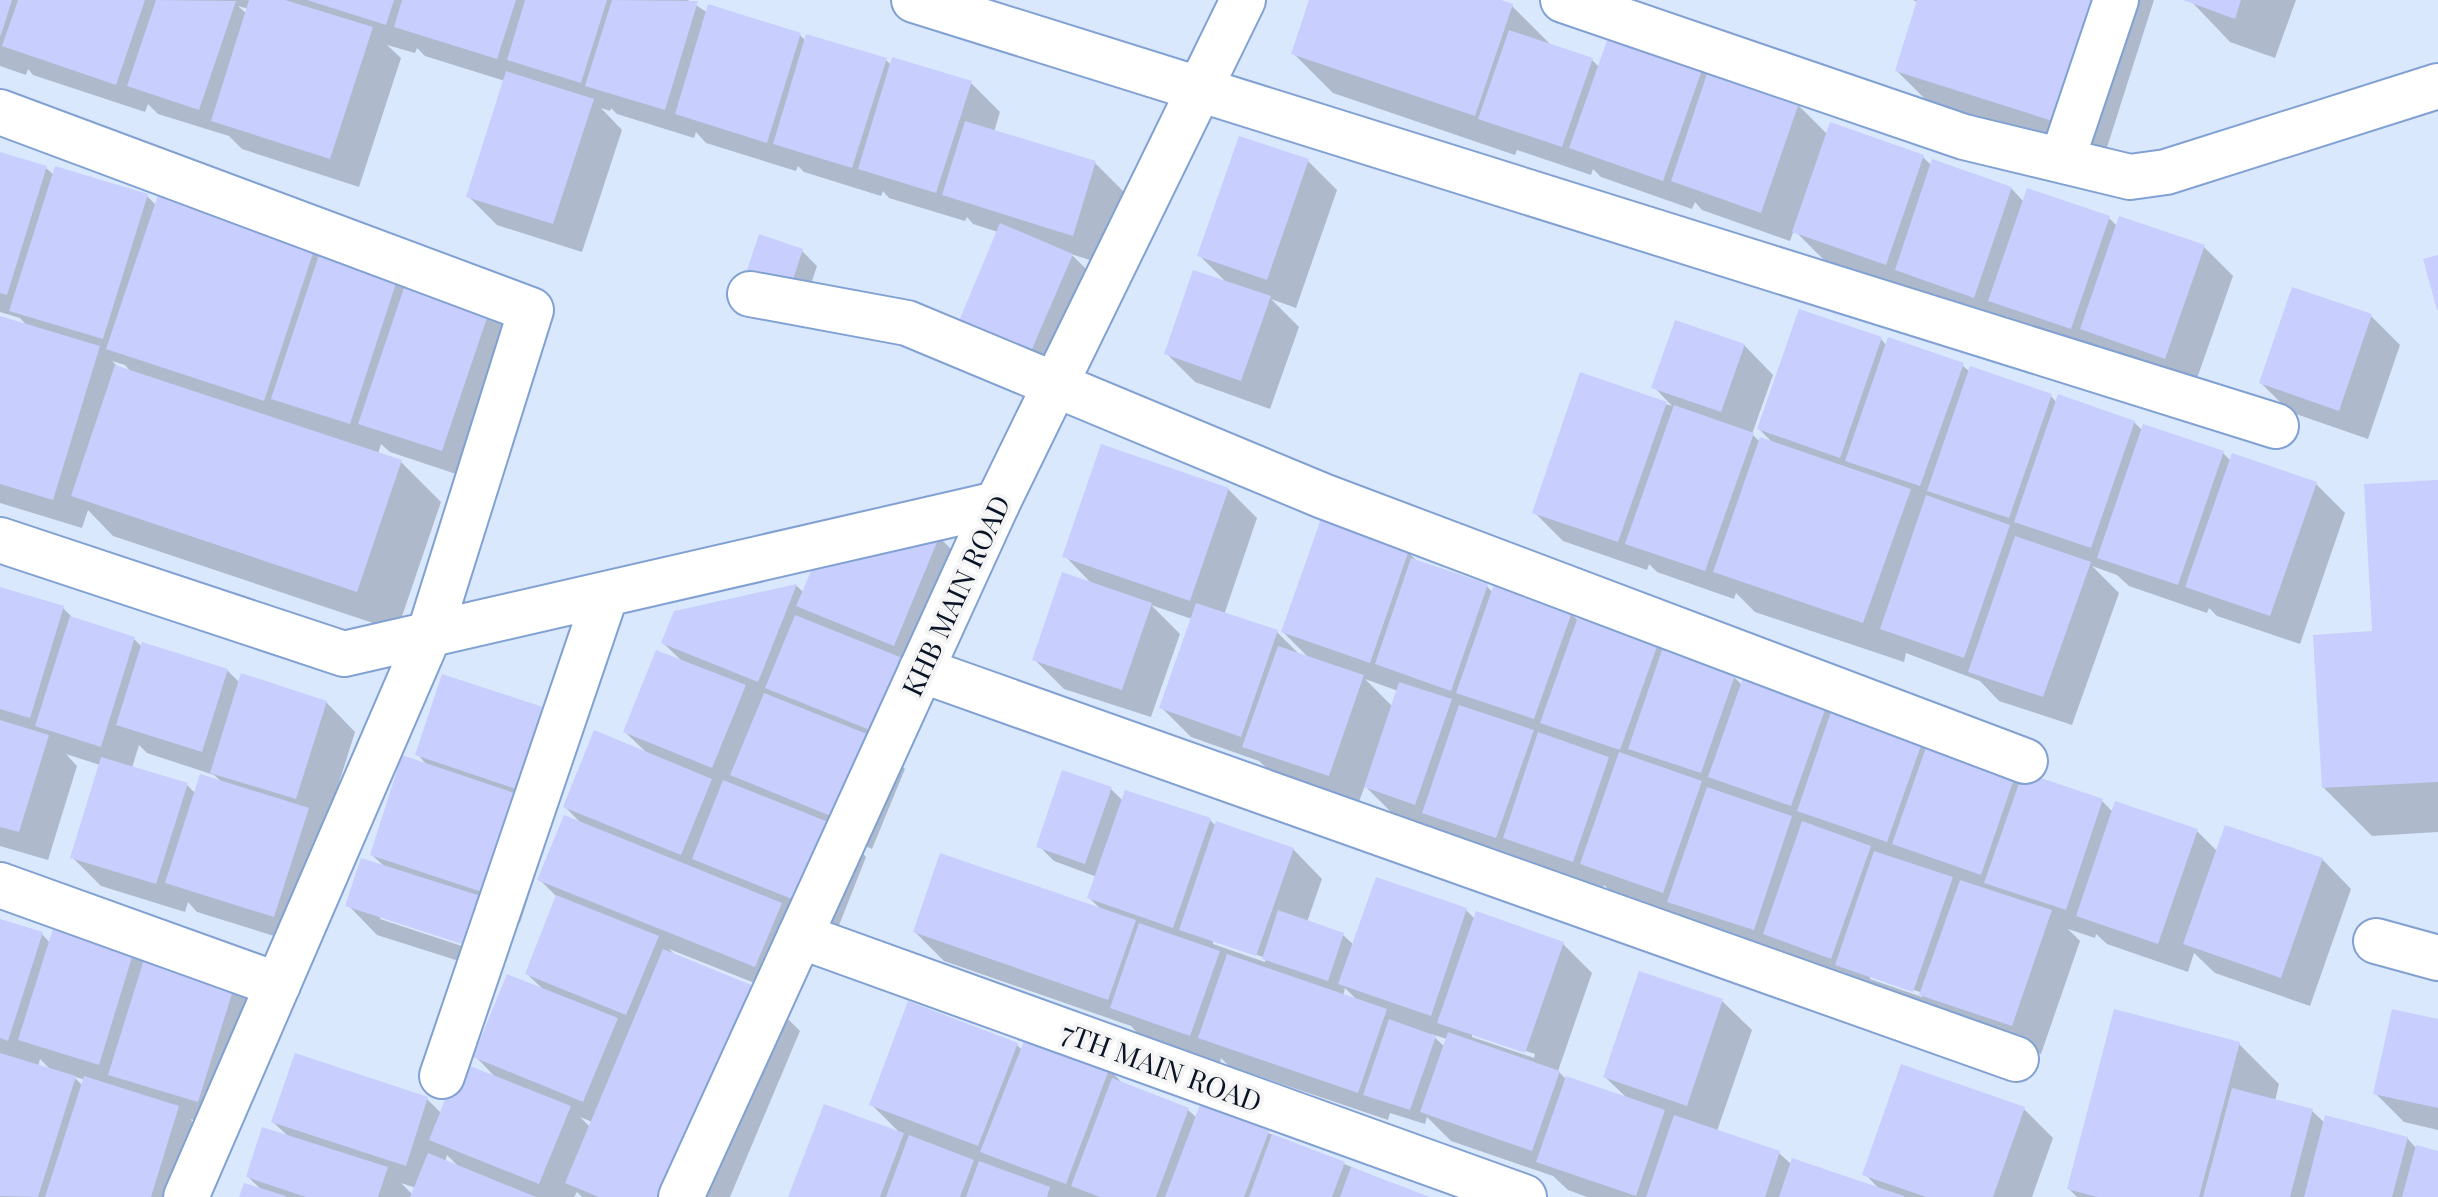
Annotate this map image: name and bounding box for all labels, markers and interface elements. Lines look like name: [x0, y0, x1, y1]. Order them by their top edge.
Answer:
street label: KHB MAIN ROAD: [892, 489, 1018, 701]
street label: 7TH MAIN ROAD: [1057, 1013, 1267, 1119]

